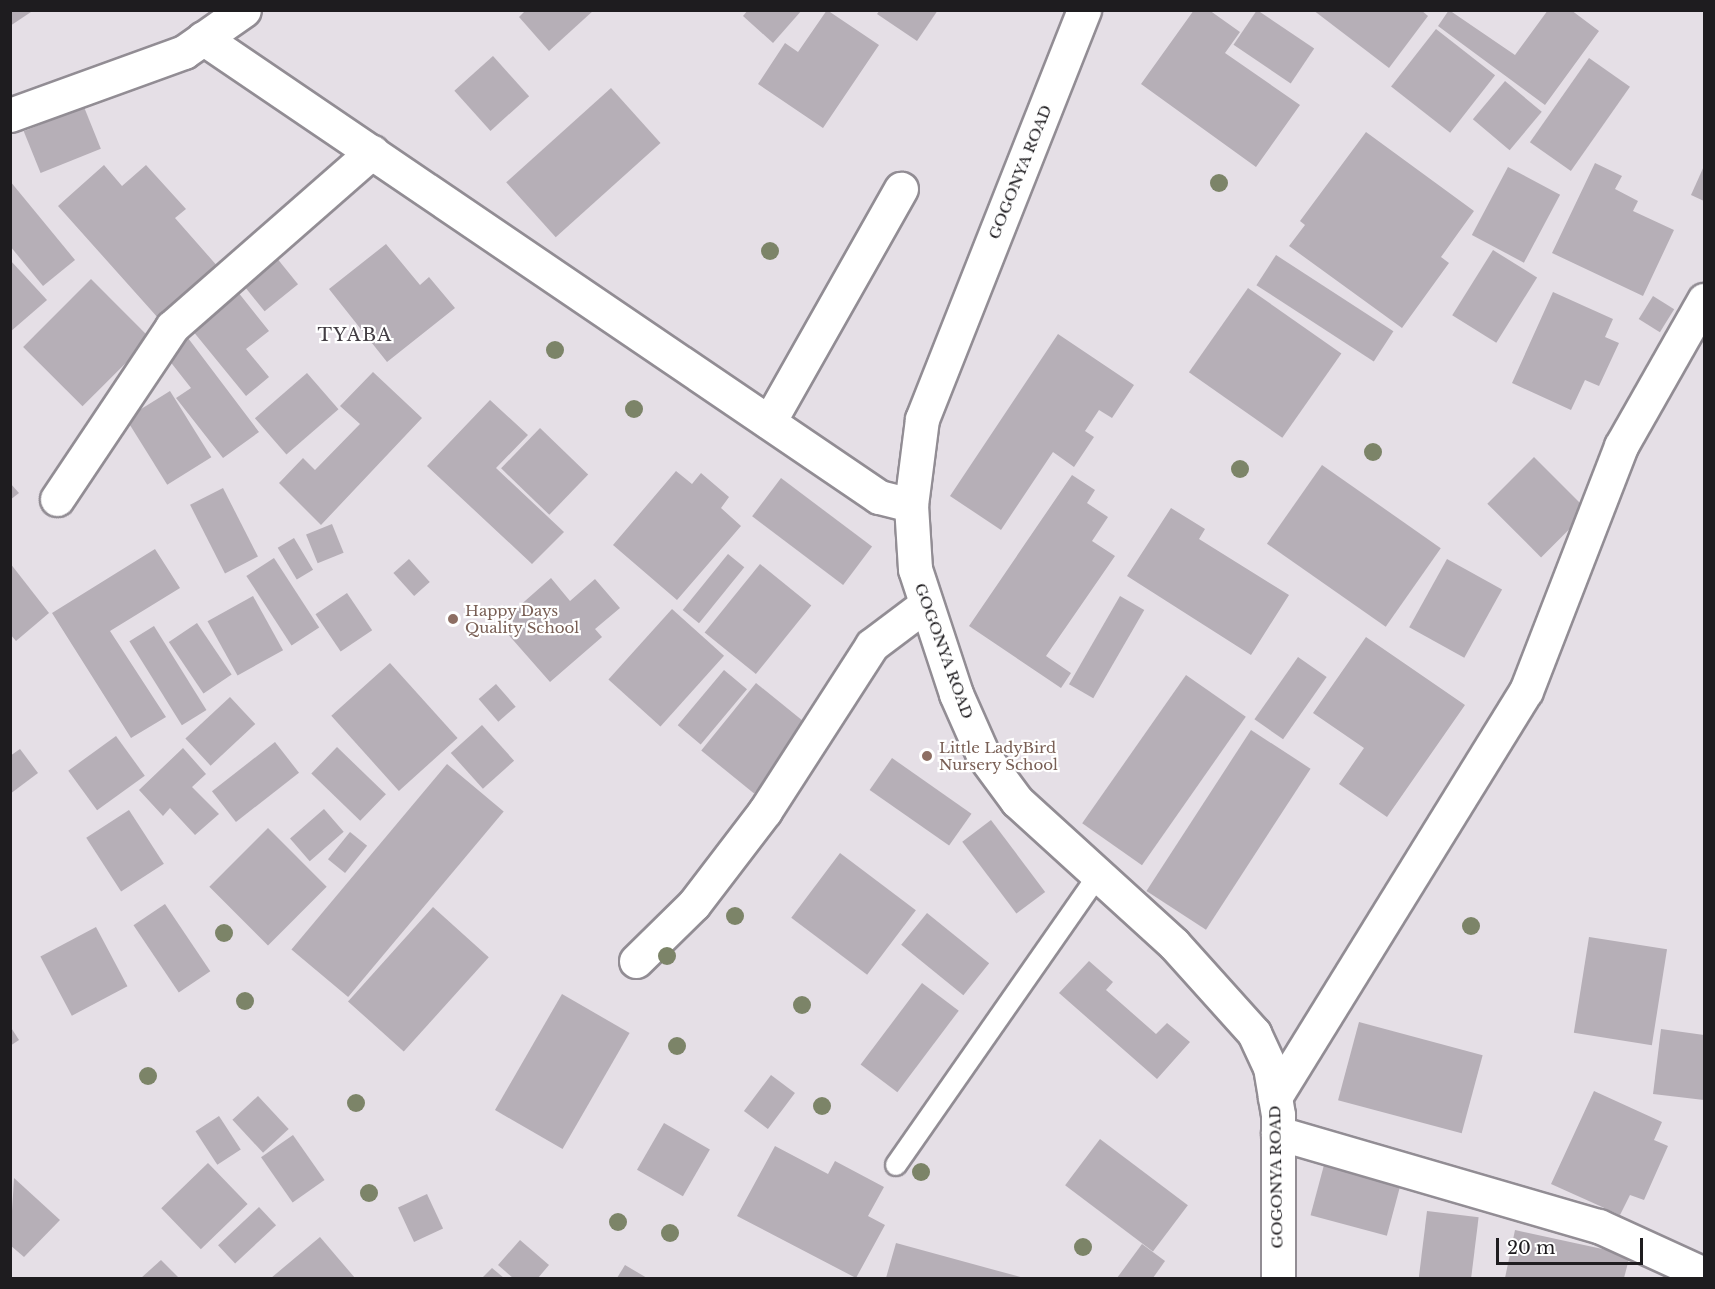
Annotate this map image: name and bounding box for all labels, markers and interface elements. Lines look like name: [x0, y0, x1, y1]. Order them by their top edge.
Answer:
street label: GOGONYA ROAD: [985, 102, 1055, 242]
district label: TYABA: [317, 324, 393, 346]
street label: GOGONYA ROAD: [911, 580, 977, 722]
place label: Happy Days Quality School: [465, 601, 580, 636]
marker: Happy Days Quality School: [446, 612, 460, 626]
place label: Little LadyBird Nursery School: [939, 738, 1058, 773]
marker: Little LadyBird Nursery School: [920, 749, 934, 763]
street label: GOGONYA ROAD: [1266, 1105, 1286, 1249]
scale bar: [1499, 1226, 1646, 1264]
text: 20 m: [1507, 1237, 1555, 1259]

